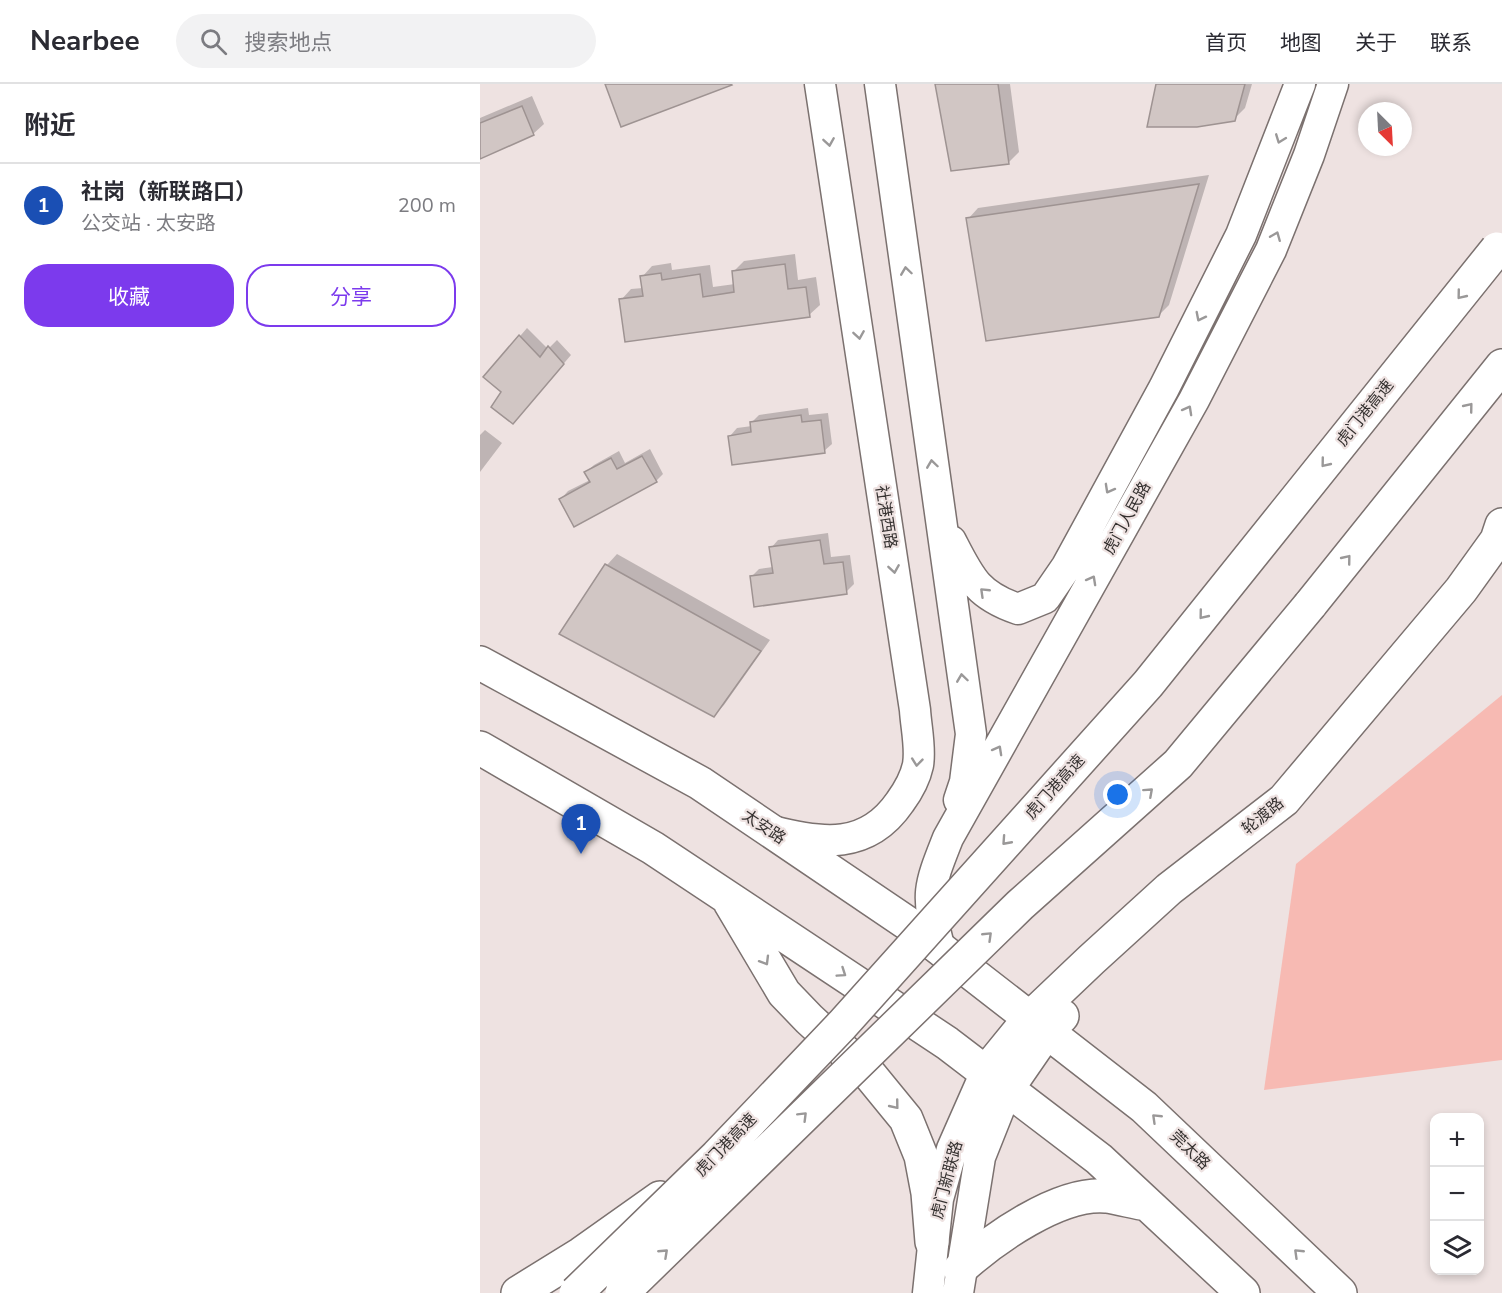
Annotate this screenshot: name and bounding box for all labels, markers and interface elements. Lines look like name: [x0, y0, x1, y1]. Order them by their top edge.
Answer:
search box: [176, 14, 596, 68]
text: Nearbee: [30, 22, 140, 60]
icon: search: [197, 25, 230, 58]
text: 搜索地点: [245, 28, 333, 58]
text: 首页: [1205, 29, 1247, 57]
text: 地图: [1280, 29, 1322, 57]
text: 关于: [1355, 29, 1397, 57]
text: 联系: [1430, 29, 1472, 57]
north arrow: [1358, 102, 1412, 156]
text: 附近: [24, 108, 76, 143]
one-way arrow: [1275, 133, 1287, 144]
one-way arrow: [823, 137, 835, 146]
text: 社岗（新联路口）: [81, 177, 257, 207]
text: 1: [38, 192, 50, 219]
text: 200 m: [398, 192, 456, 219]
text: 公交站 · 太安路: [81, 210, 216, 237]
one-way arrow: [1269, 232, 1281, 243]
button: 收藏: [24, 264, 234, 327]
button: 分享: [246, 264, 456, 327]
one-way arrow: [900, 266, 912, 275]
one-way arrow: [1457, 288, 1468, 299]
one-way arrow: [1196, 310, 1207, 321]
one-way arrow: [852, 330, 864, 339]
street label: 虎门港高速: [1331, 375, 1399, 451]
one-way arrow: [1462, 403, 1473, 414]
one-way arrow: [1181, 406, 1192, 416]
one-way arrow: [1322, 456, 1333, 467]
one-way arrow: [927, 459, 939, 468]
street label: 虎门人民路: [1098, 478, 1156, 558]
one-way arrow: [1105, 483, 1116, 493]
street label: 社港西路: [870, 484, 902, 550]
one-way arrow: [1339, 555, 1350, 566]
one-way arrow: [888, 564, 900, 574]
one-way arrow: [1085, 576, 1097, 586]
one-way arrow: [981, 588, 992, 599]
one-way arrow: [1199, 608, 1210, 619]
one-way arrow: [956, 673, 968, 682]
one-way arrow: [990, 746, 1002, 757]
street label: 虎门港高速: [1020, 750, 1090, 824]
one-way arrow: [911, 757, 923, 767]
your location: [1103, 780, 1132, 809]
one-way arrow: [1142, 788, 1153, 799]
street label: 轮渡路: [1237, 792, 1289, 840]
pin: 1: [562, 804, 600, 854]
street label: 太安路: [738, 804, 790, 850]
one-way arrow: [1002, 835, 1013, 845]
one-way arrow: [981, 932, 991, 943]
one-way arrow: [757, 955, 769, 965]
one-way arrow: [835, 966, 846, 977]
one-way arrow: [887, 1098, 898, 1109]
street label: 虎门港高速: [690, 1109, 762, 1181]
one-way arrow: [796, 1113, 807, 1124]
map controls: [1430, 1113, 1484, 1275]
button: +: [1430, 1113, 1484, 1167]
one-way arrow: [1153, 1114, 1163, 1125]
street label: 莞太路: [1165, 1125, 1215, 1175]
street label: 虎门新联路: [926, 1139, 968, 1221]
button: −: [1430, 1167, 1484, 1221]
button: layers: [1430, 1221, 1484, 1275]
one-way arrow: [658, 1249, 668, 1260]
one-way arrow: [1294, 1249, 1305, 1260]

